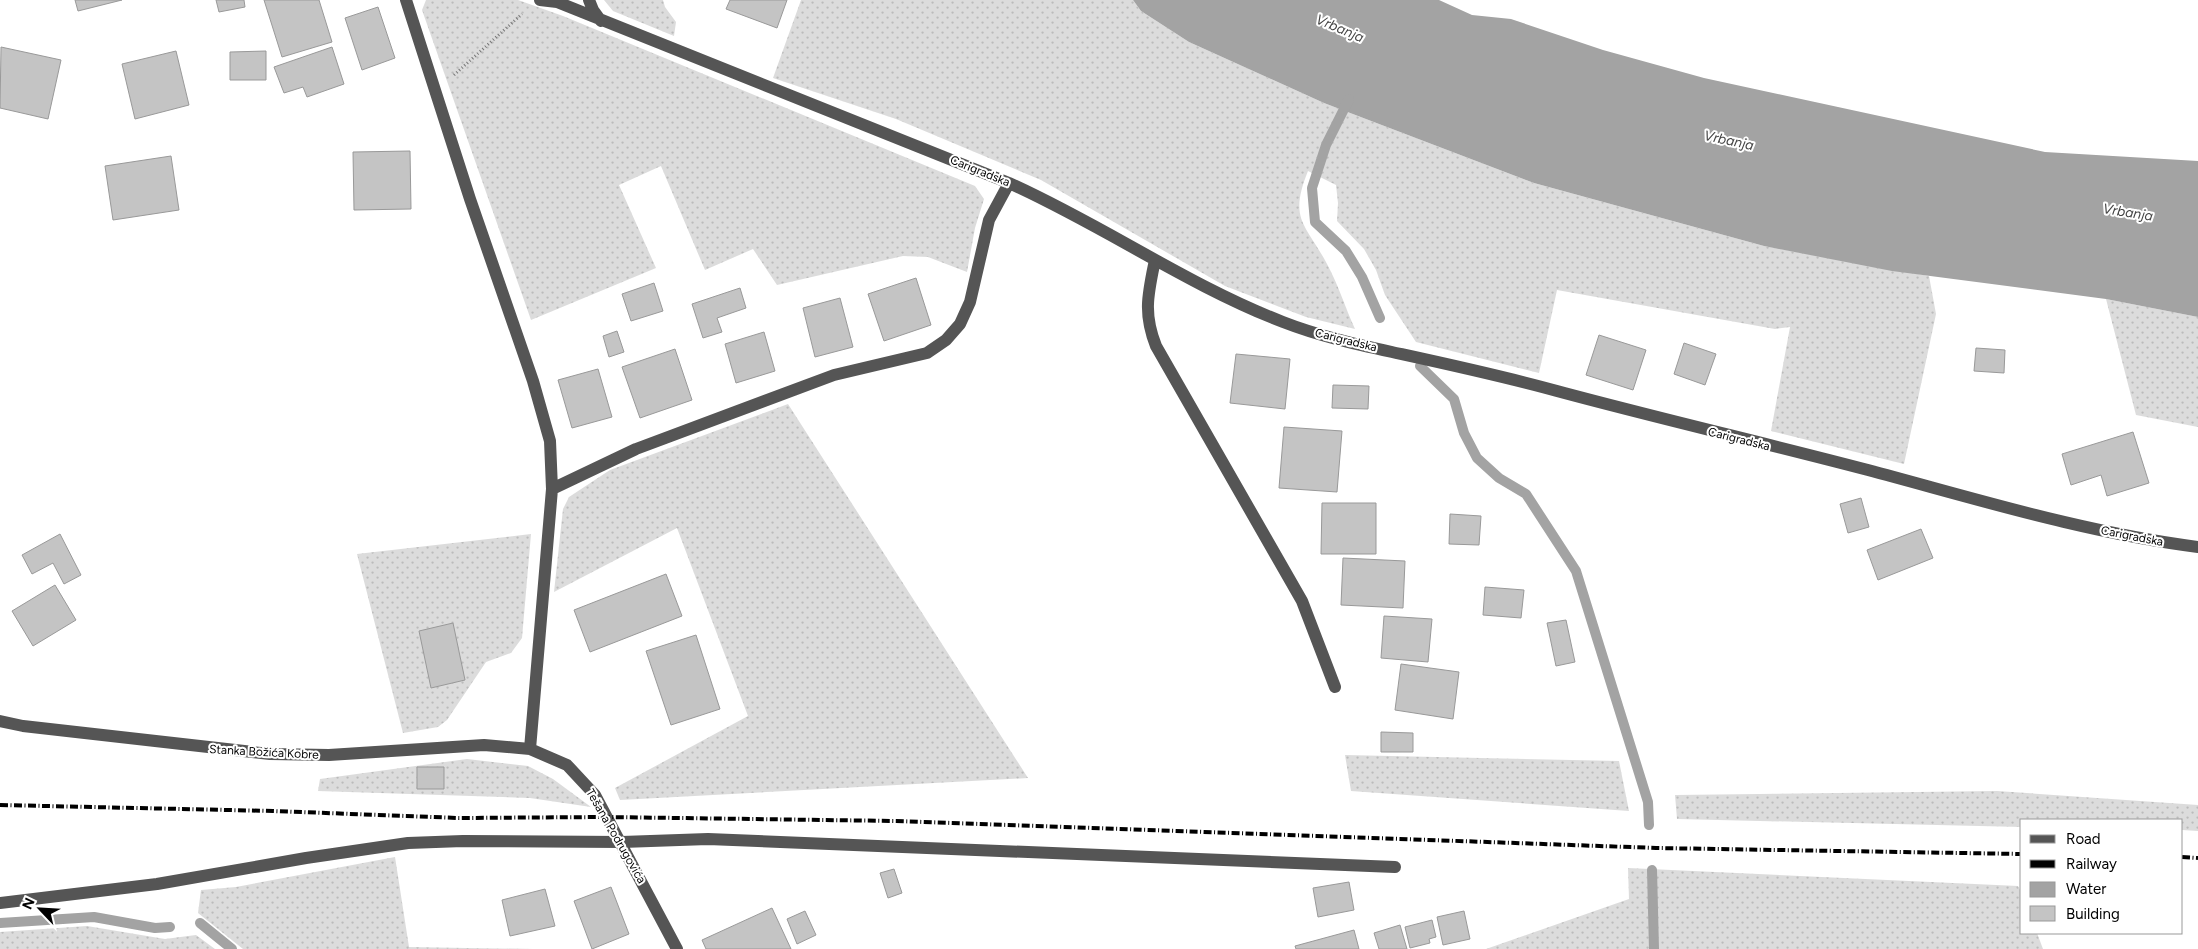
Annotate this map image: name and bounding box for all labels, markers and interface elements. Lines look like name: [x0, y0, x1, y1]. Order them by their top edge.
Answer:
water label: Vrbanja: [1313, 11, 1366, 46]
water label: Vrbanja: [1702, 127, 1755, 154]
street label: Carigradska: [948, 153, 1012, 189]
water label: Vrbanja: [2102, 200, 2154, 225]
street label: Carigradska: [1314, 326, 1378, 354]
street label: Carigradska: [1707, 425, 1771, 453]
street label: Carigradska: [2100, 523, 2164, 549]
street label: Stanka Božića Kobre: [209, 742, 320, 762]
street label: Tešana Podrugovića: [583, 786, 649, 886]
legend: [2020, 819, 2183, 934]
text: Road: [2066, 830, 2101, 848]
text: Railway: [2066, 855, 2117, 873]
text: Water: [2066, 880, 2106, 898]
north arrow: [15, 884, 65, 934]
text: N: [19, 895, 39, 912]
text: Building: [2066, 905, 2120, 923]

